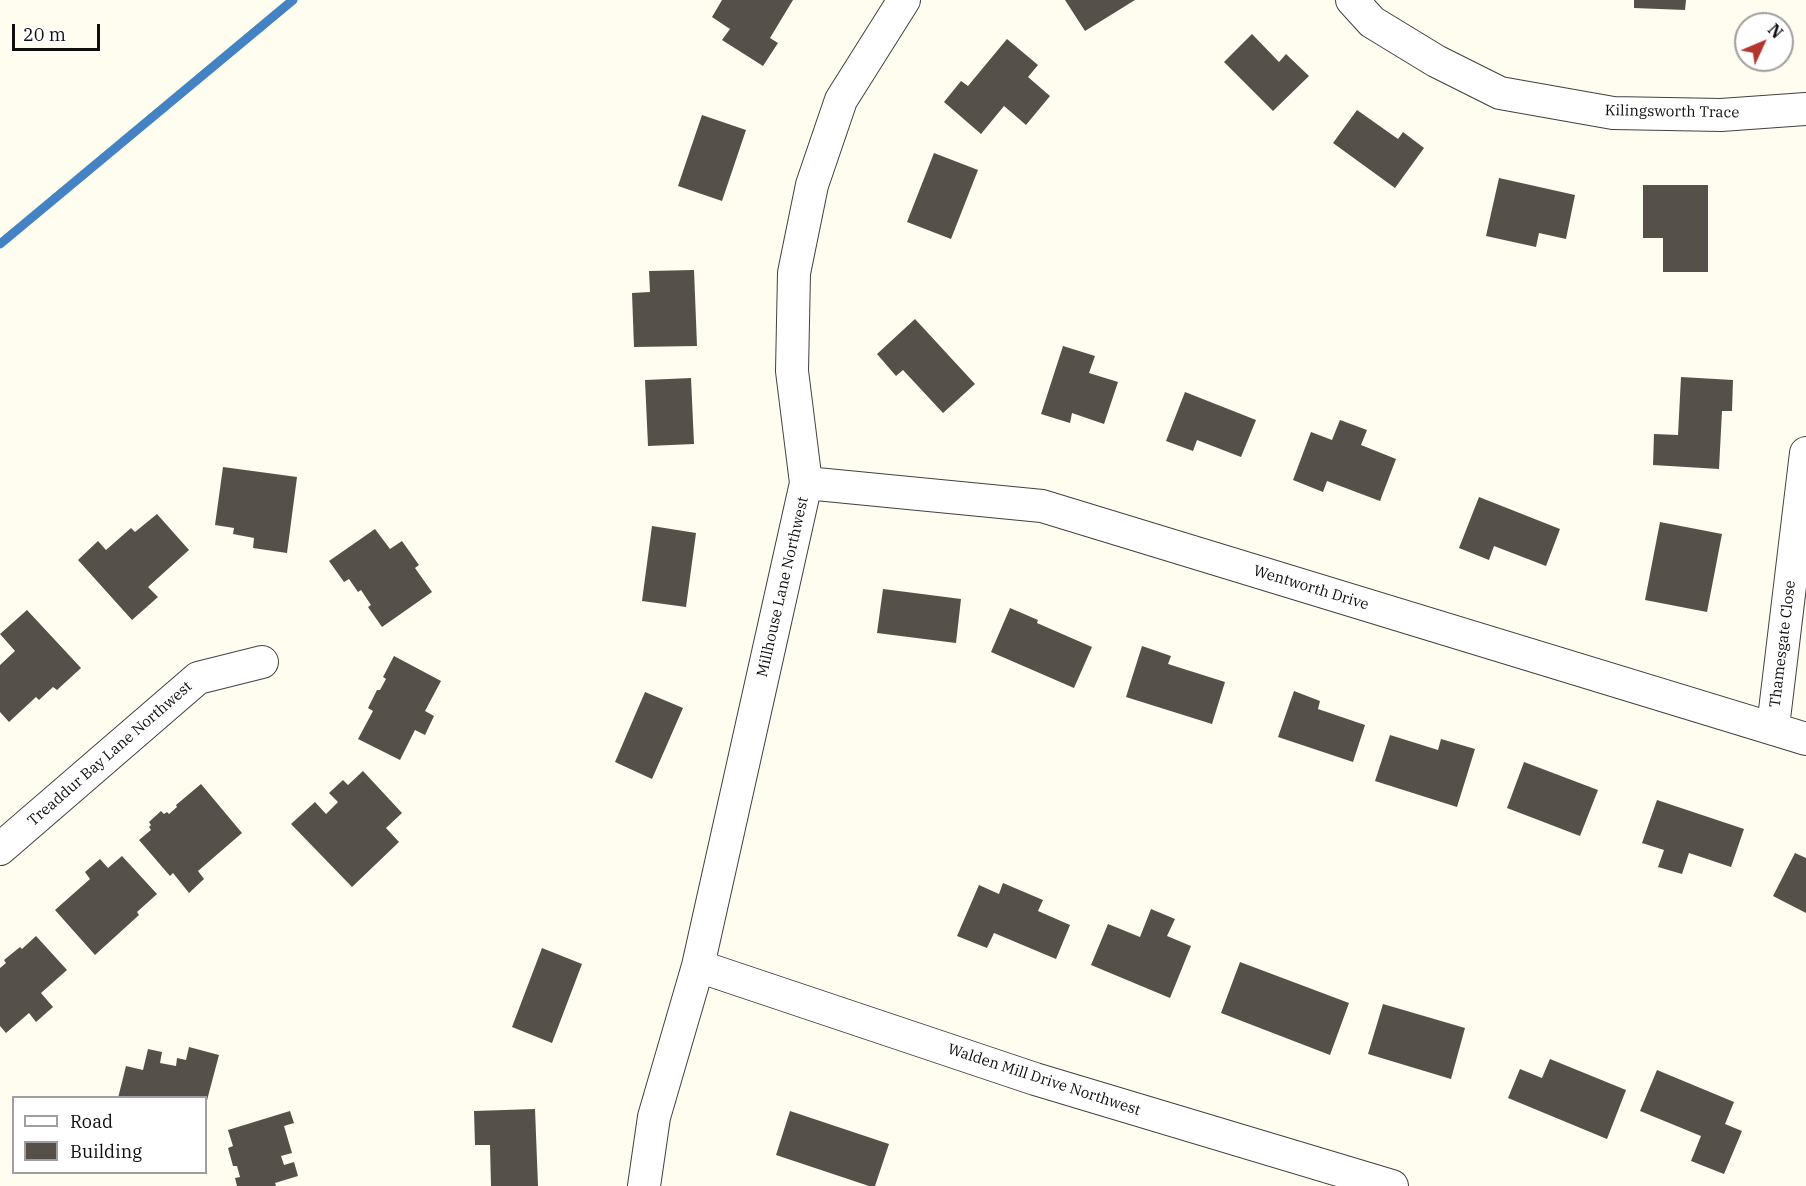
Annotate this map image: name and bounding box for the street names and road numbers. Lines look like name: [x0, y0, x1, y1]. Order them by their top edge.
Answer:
street label: Kilingsworth Trace: [1605, 102, 1739, 122]
street label: Millhouse Lane Northwest: [753, 495, 813, 679]
street label: Wentworth Drive: [1251, 562, 1371, 614]
street label: Thamesgate Close: [1766, 579, 1800, 709]
street label: Treaddur Bay Lane Northwest: [24, 678, 196, 830]
street label: Walden Mill Drive Northwest: [945, 1040, 1143, 1120]

